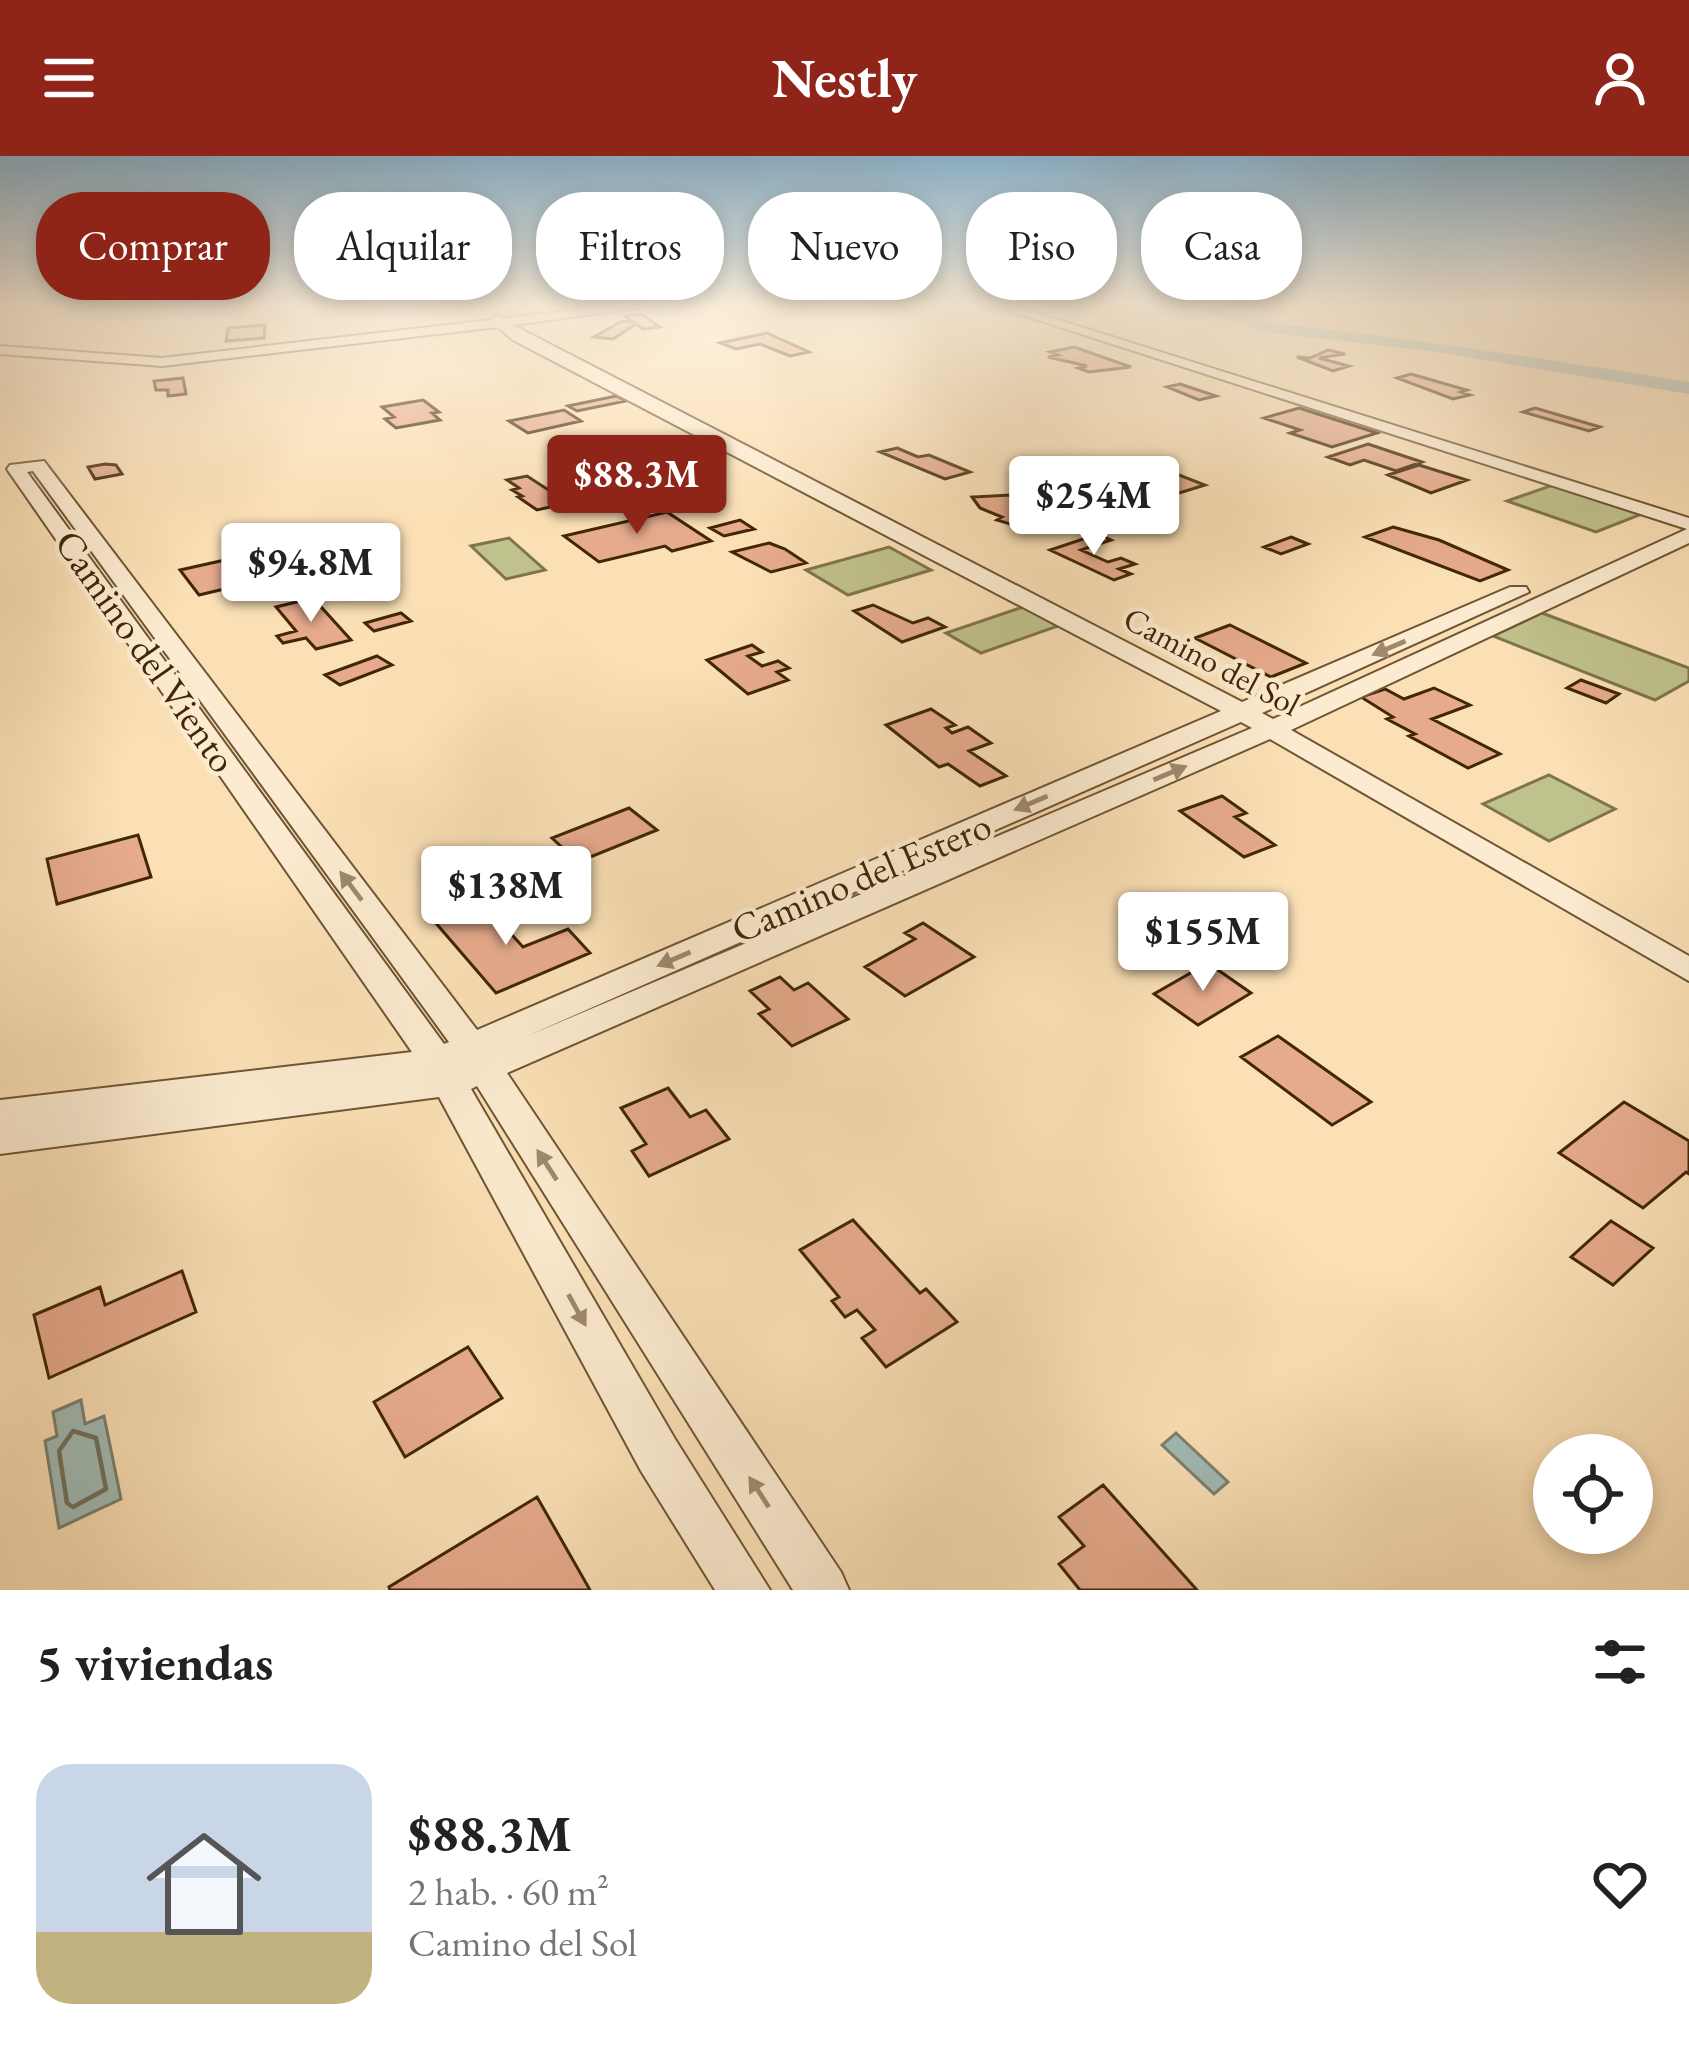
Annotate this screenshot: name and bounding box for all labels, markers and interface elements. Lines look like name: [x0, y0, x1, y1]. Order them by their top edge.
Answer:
text: Nestly: [772, 43, 917, 113]
icon: menu: [36, 45, 102, 111]
icon: person: [1587, 45, 1653, 111]
chip: Comprar: [36, 192, 270, 300]
chip: Alquilar: [294, 192, 512, 300]
chip: Filtros: [536, 192, 724, 300]
chip: Nuevo: [748, 192, 942, 300]
chip: Piso: [966, 192, 1117, 300]
chip: Casa: [1141, 192, 1302, 300]
pin: $88.3M: [539, 435, 735, 537]
text: $88.3M: [574, 448, 700, 499]
pin: $254M: [1010, 456, 1178, 558]
text: $254M: [1036, 469, 1152, 520]
street label: Camino del Viento: [43, 520, 249, 782]
pin: $94.8M: [213, 523, 409, 625]
text: $94.8M: [248, 536, 374, 587]
street label: Camino del Sol: [1116, 596, 1308, 726]
one-way arrow: [1371, 639, 1407, 658]
one-way arrow: [1153, 762, 1188, 782]
one-way arrow: [1014, 794, 1049, 814]
street label: Camino del Estero: [723, 799, 999, 955]
pin: $138M: [422, 846, 590, 948]
text: $138M: [448, 859, 564, 910]
one-way arrow: [339, 870, 363, 902]
pin: $155M: [1119, 892, 1287, 994]
text: $155M: [1145, 905, 1261, 956]
one-way arrow: [656, 949, 691, 969]
one-way arrow: [536, 1149, 558, 1181]
one-way arrow: [566, 1292, 587, 1327]
map controls: [1533, 1434, 1653, 1554]
button: locate: [1533, 1434, 1653, 1554]
one-way arrow: [749, 1476, 771, 1508]
text: 5 viviendas: [36, 1629, 273, 1695]
icon: filters: [1587, 1629, 1653, 1695]
text: $88.3M: [408, 1800, 572, 1866]
icon: home: [132, 1812, 276, 1956]
icon: heart: [1587, 1851, 1653, 1917]
text: 2 hab. · 60 m²: [408, 1866, 609, 1917]
text: Camino del Sol: [408, 1917, 637, 1968]

